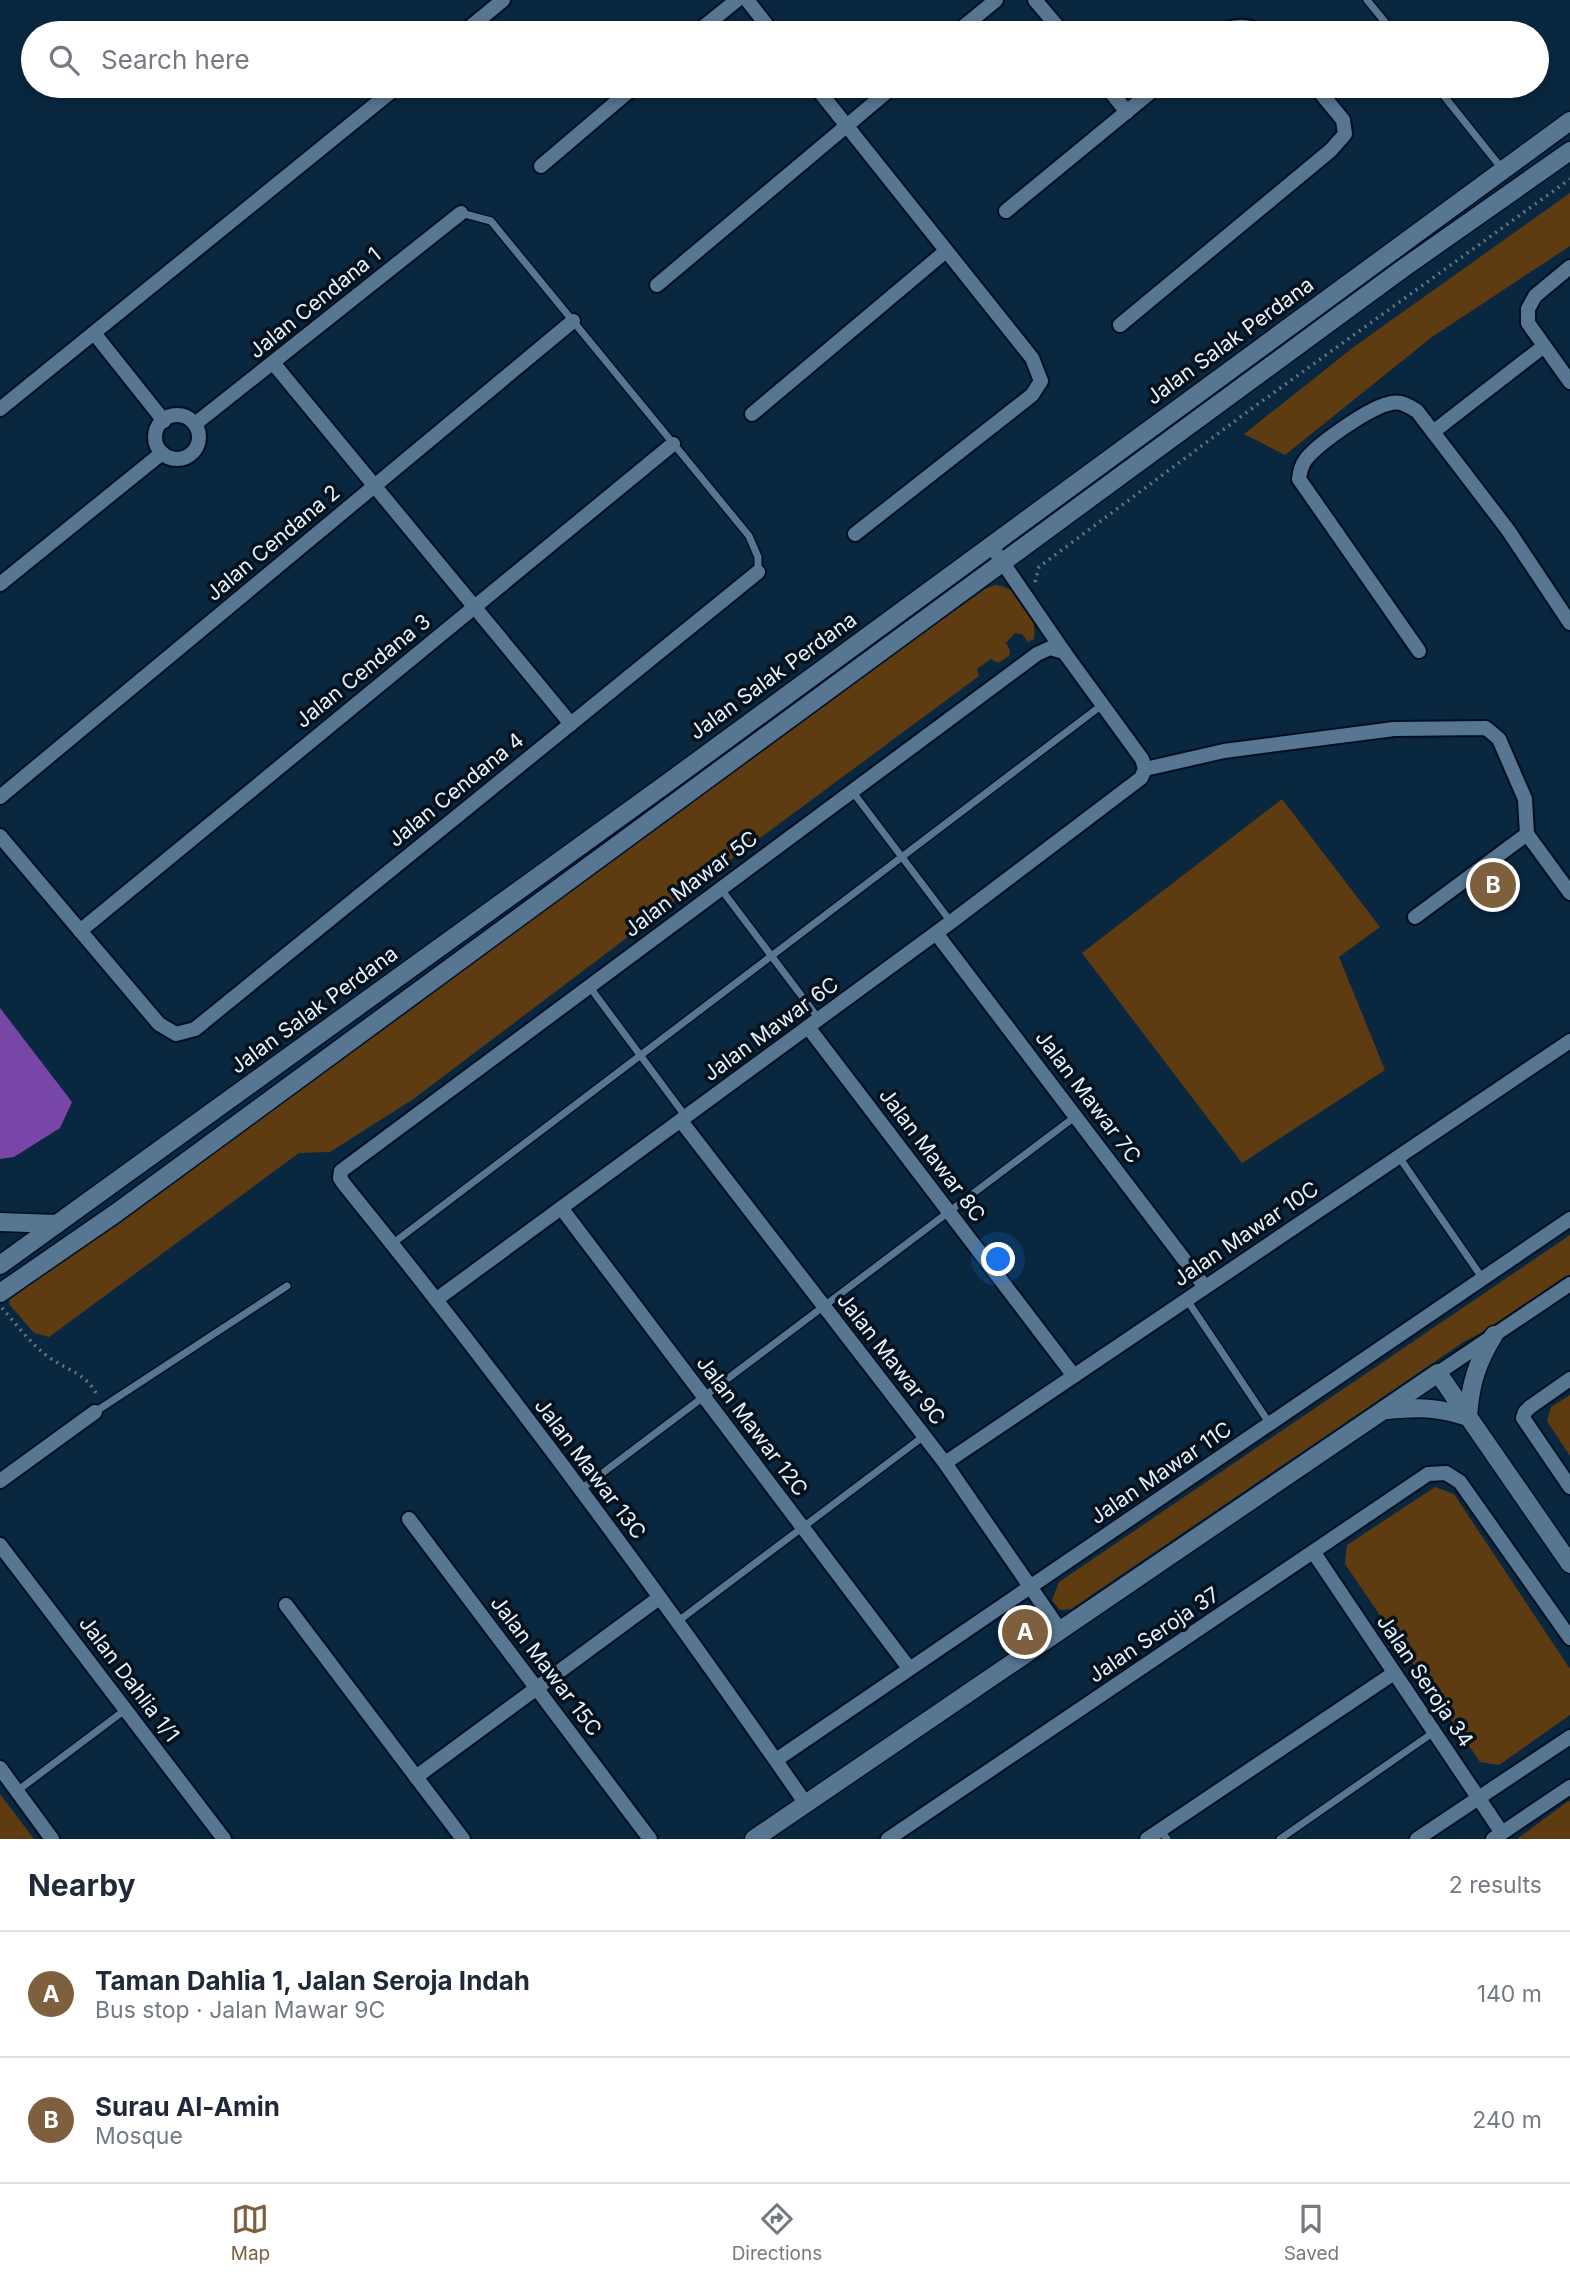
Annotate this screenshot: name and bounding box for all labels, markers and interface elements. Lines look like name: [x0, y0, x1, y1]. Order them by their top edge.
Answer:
search box: [21, 21, 1549, 98]
icon: search: [45, 41, 83, 79]
text: Search here: [101, 44, 250, 75]
street label: Jalan Cendana 1: [244, 242, 386, 363]
street label: Jalan Salak Perdana: [1141, 272, 1318, 410]
street label: Jalan Cendana 2: [201, 480, 344, 606]
street label: Jalan Salak Perdana: [684, 607, 861, 745]
street label: Jalan Cendana 3: [290, 608, 435, 733]
street label: Jalan Cendana 4: [383, 727, 529, 852]
street label: Jalan Mawar 5C: [619, 825, 762, 942]
pin: B: [1470, 859, 1516, 911]
street label: Jalan Salak Perdana: [225, 941, 402, 1079]
street label: Jalan Mawar 6C: [698, 971, 843, 1086]
street label: Jalan Mawar 7C: [1030, 1025, 1146, 1168]
street label: Jalan Mawar 8C: [874, 1083, 991, 1226]
street label: Jalan Mawar 10C: [1168, 1176, 1323, 1291]
your location: [981, 1242, 1015, 1276]
street label: Jalan Mawar 9C: [832, 1288, 951, 1430]
street label: Jalan Mawar 12C: [691, 1351, 813, 1501]
street label: Jalan Mawar 13C: [529, 1394, 651, 1544]
street label: Jalan Mawar 11C: [1085, 1416, 1236, 1529]
street label: Jalan Seroja 37: [1084, 1582, 1224, 1688]
street label: Jalan Mawar 15C: [486, 1591, 607, 1741]
pin: A: [1002, 1606, 1048, 1658]
street label: Jalan Seroja 34: [1372, 1610, 1479, 1752]
street label: Jalan Dahlia 1/1: [74, 1611, 185, 1746]
text: Nearby: [28, 1867, 136, 1903]
text: 2 results: [1449, 1871, 1542, 1899]
text: Taman Dahlia 1, Jalan Seroja Indah: [95, 1965, 530, 1996]
text: A: [42, 1980, 60, 2008]
text: 140 m: [1477, 1980, 1542, 2008]
text: Bus stop · Jalan Mawar 9C: [95, 1996, 385, 2024]
text: Surau Al-Amin: [95, 2091, 280, 2122]
text: B: [43, 2106, 59, 2134]
text: 240 m: [1472, 2106, 1542, 2134]
text: Mosque: [95, 2122, 183, 2150]
tab: Map: [231, 2200, 270, 2265]
tab: Directions: [732, 2200, 822, 2265]
tab: Saved: [1284, 2200, 1339, 2265]

